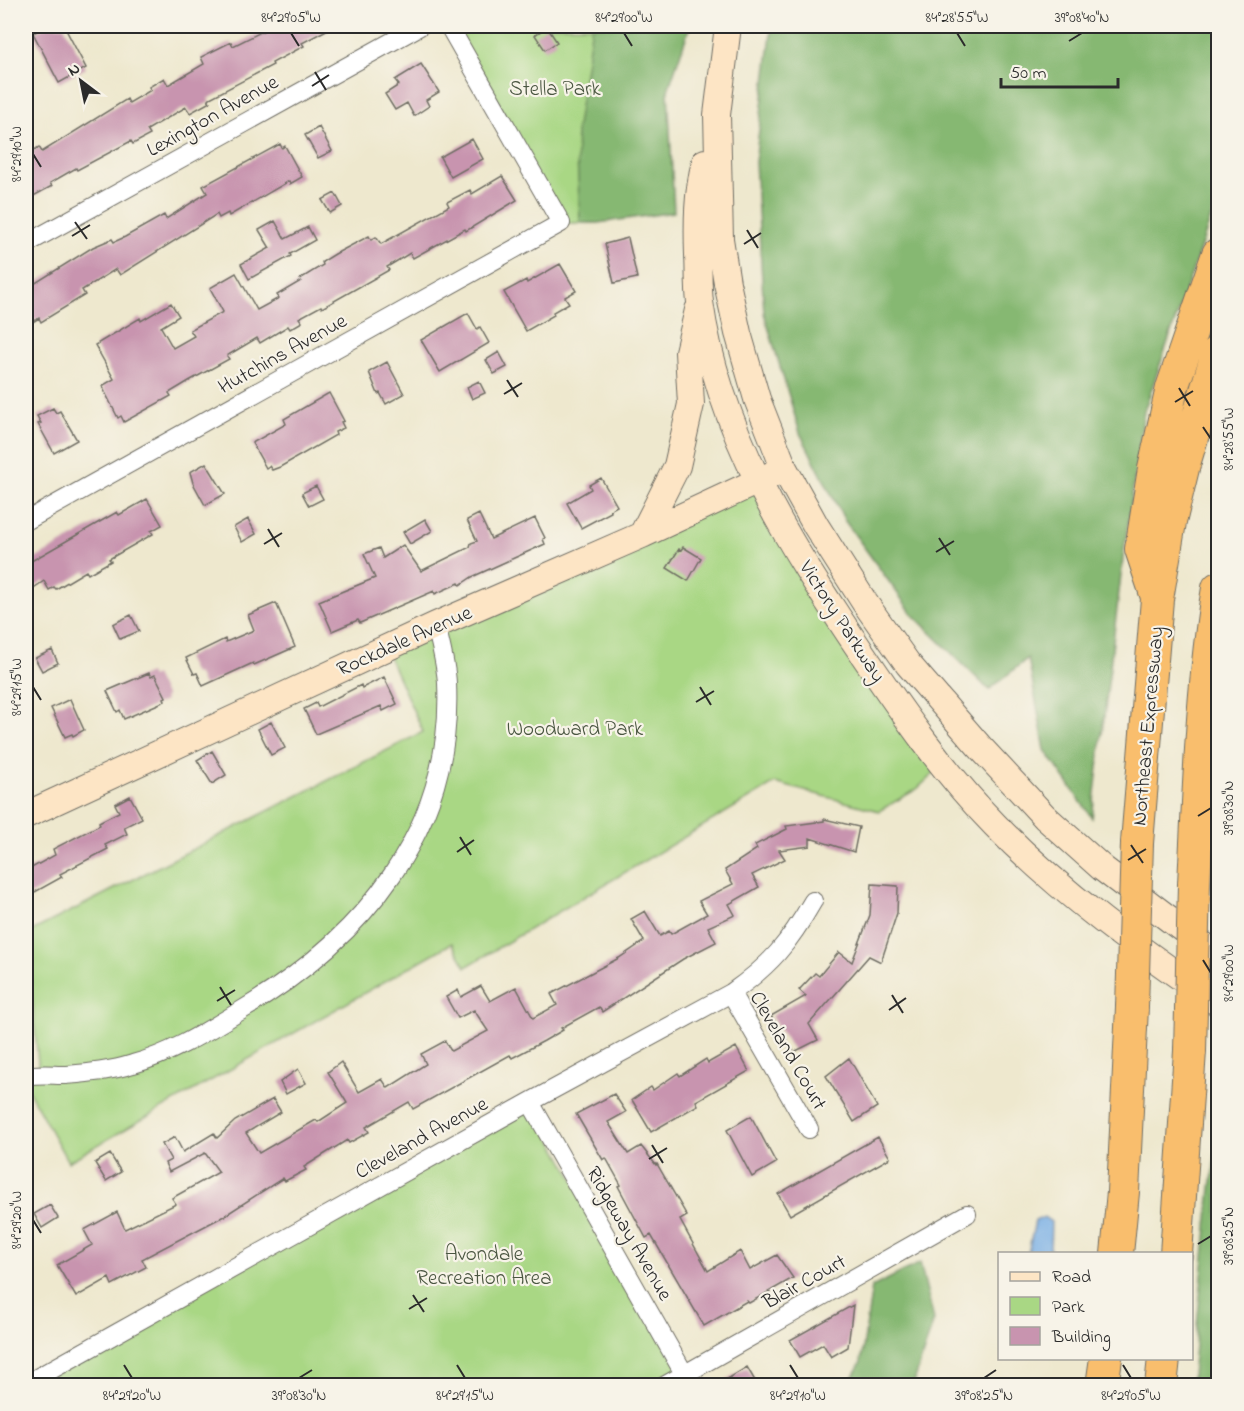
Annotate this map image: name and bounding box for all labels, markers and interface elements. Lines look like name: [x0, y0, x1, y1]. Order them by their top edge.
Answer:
text: 84°29'05"W: [261, 7, 321, 29]
text: 84°29'00"W: [595, 7, 653, 29]
text: 84°28'55"W: [926, 7, 988, 29]
text: 39°08'40"N: [1055, 7, 1109, 29]
north arrow: [51, 51, 111, 111]
scale bar: [1001, 51, 1118, 89]
text: N: [63, 57, 85, 83]
text: 50 m: [1010, 61, 1047, 87]
street label: Lexington Avenue: [142, 68, 286, 167]
park label: Stella Park: [509, 75, 602, 105]
text: 84°29'10"W: [6, 126, 28, 182]
street label: Hutchins Avenue: [213, 307, 353, 403]
text: 84°28'55"W: [1218, 408, 1240, 470]
street label: Victory Parkway: [788, 554, 892, 690]
street label: Rockdale Avenue: [332, 598, 478, 685]
street label: Northeast Expressway: [1125, 625, 1175, 827]
text: 84°29'15"W: [6, 658, 28, 716]
park label: Woodward Park: [507, 715, 644, 745]
text: 39°08'30"N: [1218, 781, 1240, 835]
text: 84°29'00"W: [1218, 944, 1240, 1002]
street label: Cleveland Court: [741, 986, 833, 1116]
street label: Cleveland Avenue: [350, 1090, 494, 1188]
street label: Ridgeway Avenue: [576, 1161, 679, 1308]
text: 84°29'20"W: [6, 1191, 28, 1249]
text: 39°08'25"N: [1218, 1207, 1240, 1265]
park label: Avondale Recreation Area: [416, 1240, 552, 1294]
street label: Blair Court: [757, 1248, 852, 1318]
legend: [998, 1252, 1193, 1360]
text: Road: [1052, 1265, 1091, 1291]
text: Park: [1052, 1295, 1085, 1321]
text: Building: [1051, 1325, 1111, 1352]
text: 84°29'20"W: [103, 1385, 161, 1407]
text: 39°08'30"N: [272, 1385, 326, 1407]
text: 84°29'15"W: [436, 1385, 494, 1407]
text: 84°29'10"W: [770, 1385, 826, 1407]
text: 39°08'25"N: [955, 1385, 1013, 1407]
text: 84°29'05"W: [1101, 1385, 1161, 1407]

